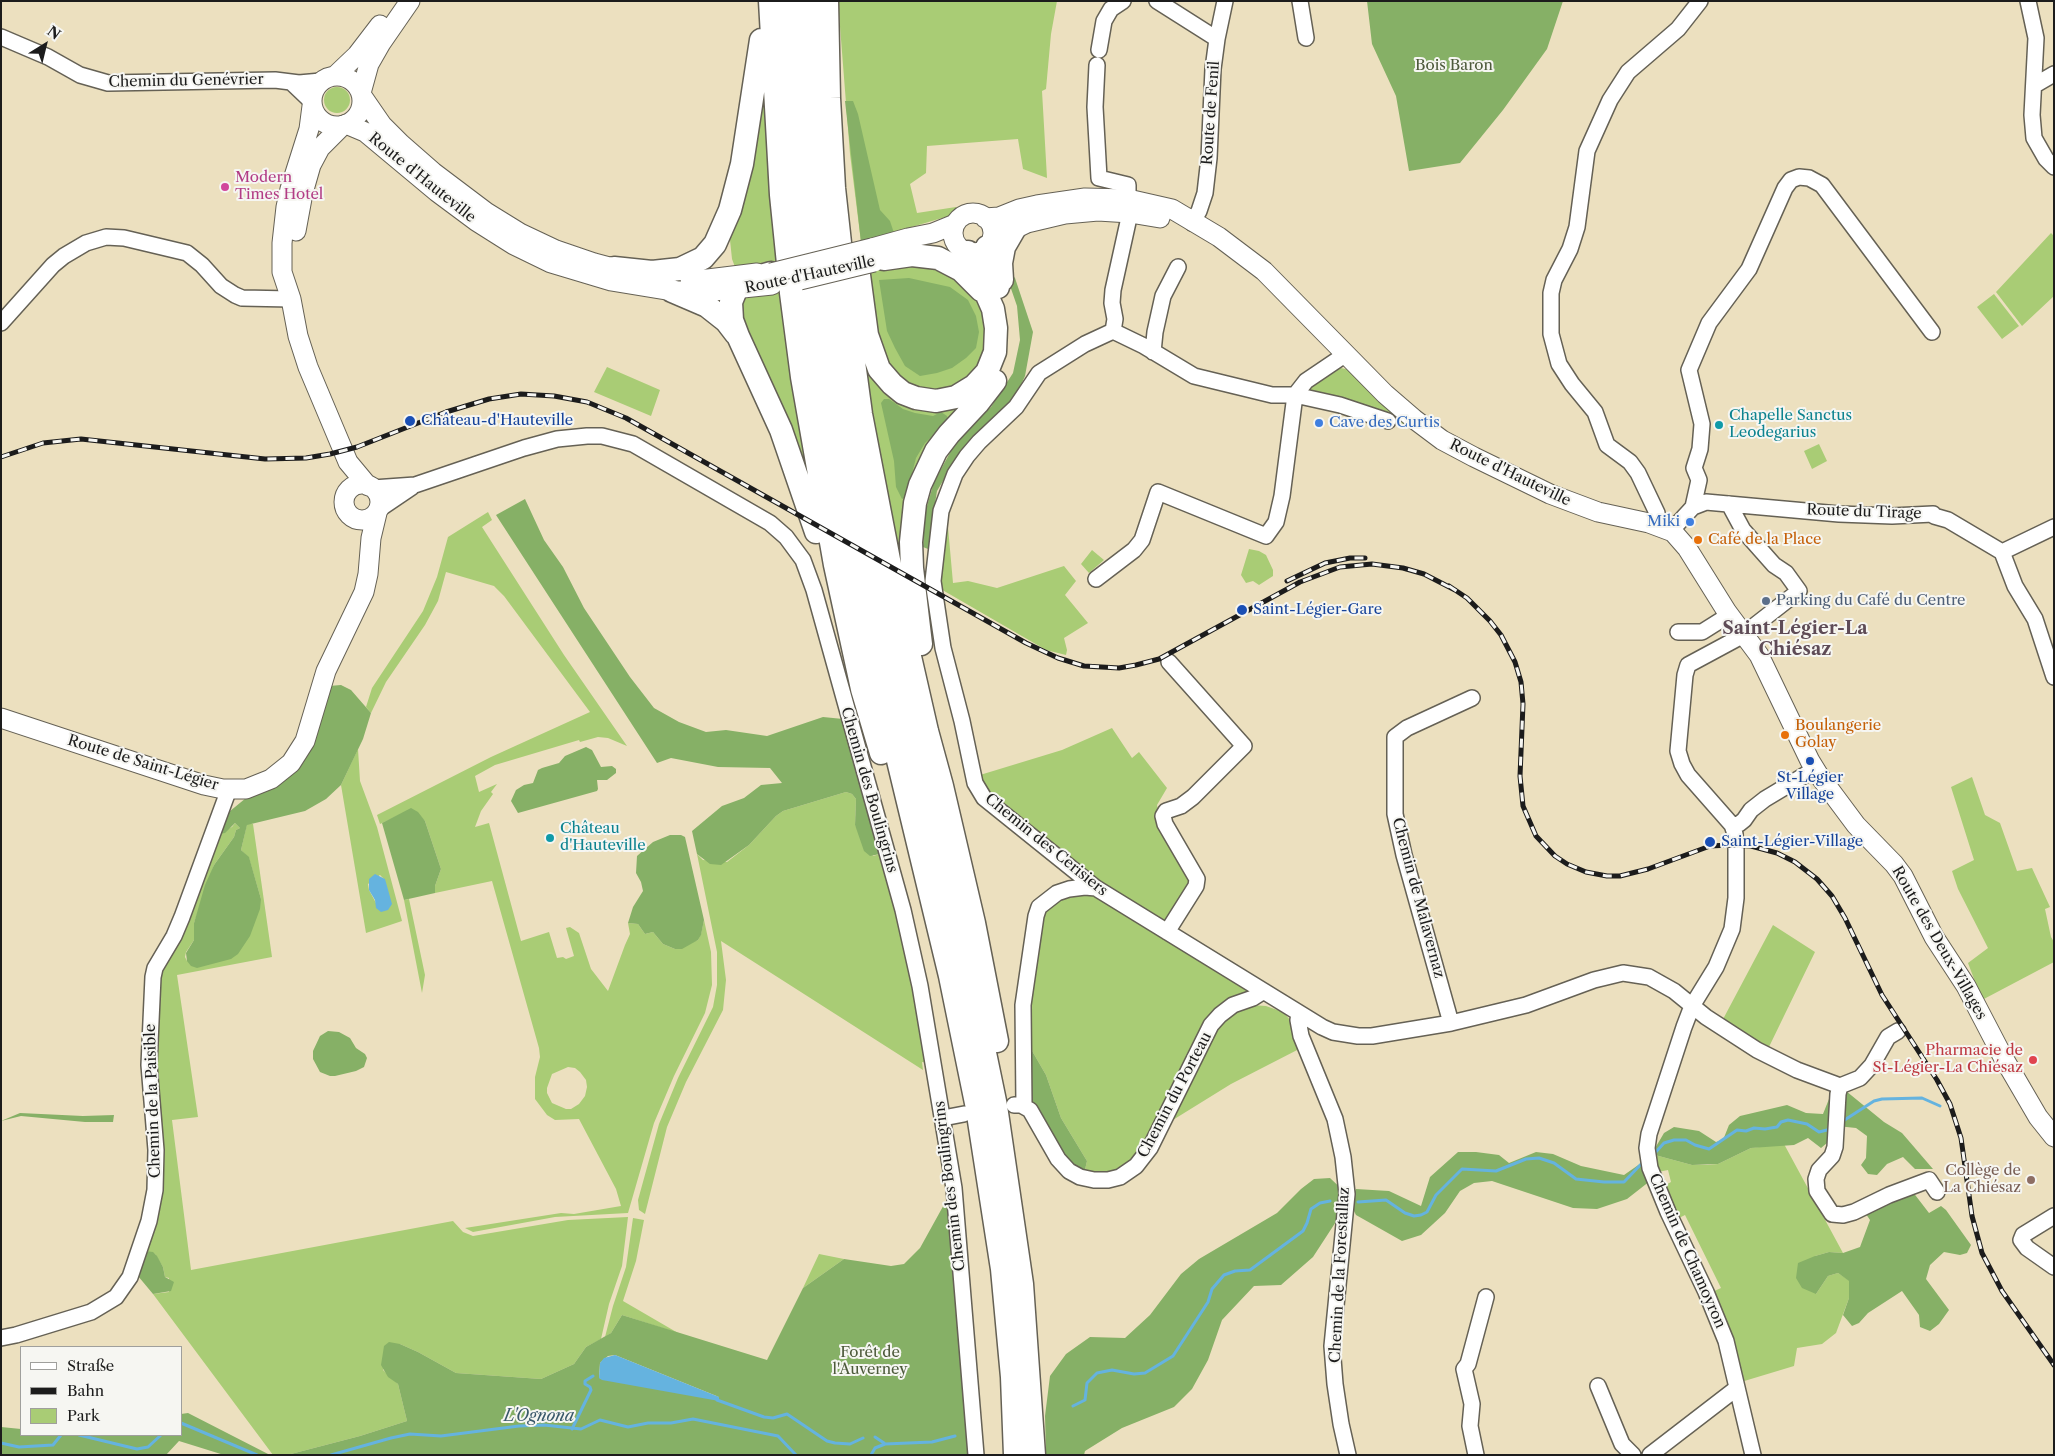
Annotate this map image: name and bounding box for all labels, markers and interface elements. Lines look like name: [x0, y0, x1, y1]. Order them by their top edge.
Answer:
north arrow: [20, 20, 70, 70]
text: N: [44, 22, 64, 44]
park label: Bois Baron: [1415, 57, 1493, 75]
street label: Route de Fenil: [1198, 60, 1224, 166]
street label: Chemin du Genévrier: [108, 71, 264, 91]
street label: Route d'Hauteville: [365, 129, 479, 227]
place label: Modern Times Hotel: [235, 169, 323, 204]
marker: Modern Times Hotel: [219, 181, 231, 193]
street label: Route d'Hauteville: [743, 252, 877, 298]
place label: Chapelle Sanctus Leodegarius: [1729, 407, 1852, 442]
place label: Château-d'Hauteville: [421, 412, 573, 430]
marker: Château-d'Hauteville: [403, 414, 417, 428]
place label: Cave des Curtis: [1329, 414, 1440, 432]
marker: Cave des Curtis: [1313, 417, 1325, 429]
marker: Chapelle Sanctus Leodegarius: [1713, 419, 1725, 431]
street label: Route d'Hauteville: [1446, 436, 1574, 510]
street label: Route du Tirage: [1806, 501, 1922, 523]
place label: Miki: [1647, 513, 1680, 531]
marker: Miki: [1684, 516, 1696, 528]
place label: Café de la Place: [1708, 531, 1821, 549]
marker: Café de la Place: [1692, 534, 1704, 546]
place label: Parking du Café du Centre: [1776, 592, 1965, 610]
marker: Parking du Café du Centre: [1760, 595, 1772, 607]
place label: Saint-Légier-Gare: [1253, 601, 1382, 619]
marker: Saint-Légier-Gare: [1235, 603, 1249, 617]
district label: Saint-Légier-La Chiésaz: [1722, 618, 1868, 660]
street label: Chemin des Boulingrins: [837, 705, 901, 875]
place label: Boulangerie Golay: [1795, 717, 1881, 752]
marker: Boulangerie Golay: [1779, 729, 1791, 741]
street label: Route de Saint-Légier: [65, 731, 221, 795]
marker: St-Légier Village: [1804, 755, 1816, 767]
place label: St-Légier Village: [1777, 769, 1843, 804]
street label: Chemin des Cerisiers: [981, 790, 1111, 900]
street label: Chemin de Malavernaz: [1388, 816, 1448, 980]
place label: Château d'Hauteville: [560, 820, 646, 855]
marker: Château d'Hauteville: [544, 832, 556, 844]
place label: Saint-Légier-Village: [1721, 833, 1863, 851]
marker: Saint-Légier-Village: [1703, 835, 1717, 849]
street label: Route des Deux-Villages: [1888, 863, 1990, 1023]
street label: Chemin de la Paisible: [141, 1024, 165, 1178]
street label: Chemin du Porteau: [1134, 1029, 1216, 1161]
place label: Pharmacie de St-Légier-La Chiésaz: [1873, 1042, 2023, 1077]
marker: Pharmacie de St-Légier-La Chiésaz: [2027, 1054, 2039, 1066]
street label: Chemin des Boulingrins: [931, 1100, 969, 1272]
place label: Collège de La Chiésaz: [1943, 1162, 2021, 1197]
street label: Chemin de Chamoyron: [1645, 1171, 1729, 1331]
marker: Collège de La Chiésaz: [2025, 1174, 2037, 1186]
street label: Chemin de la Forestallaz: [1326, 1187, 1354, 1363]
park label: Forêt de l'Auverney: [832, 1344, 908, 1379]
legend: [20, 1346, 182, 1436]
text: Straße: [67, 1356, 114, 1375]
text: Bahn: [67, 1381, 104, 1400]
text: Park: [67, 1406, 100, 1425]
water label: L'Ognona: [504, 1406, 574, 1426]

